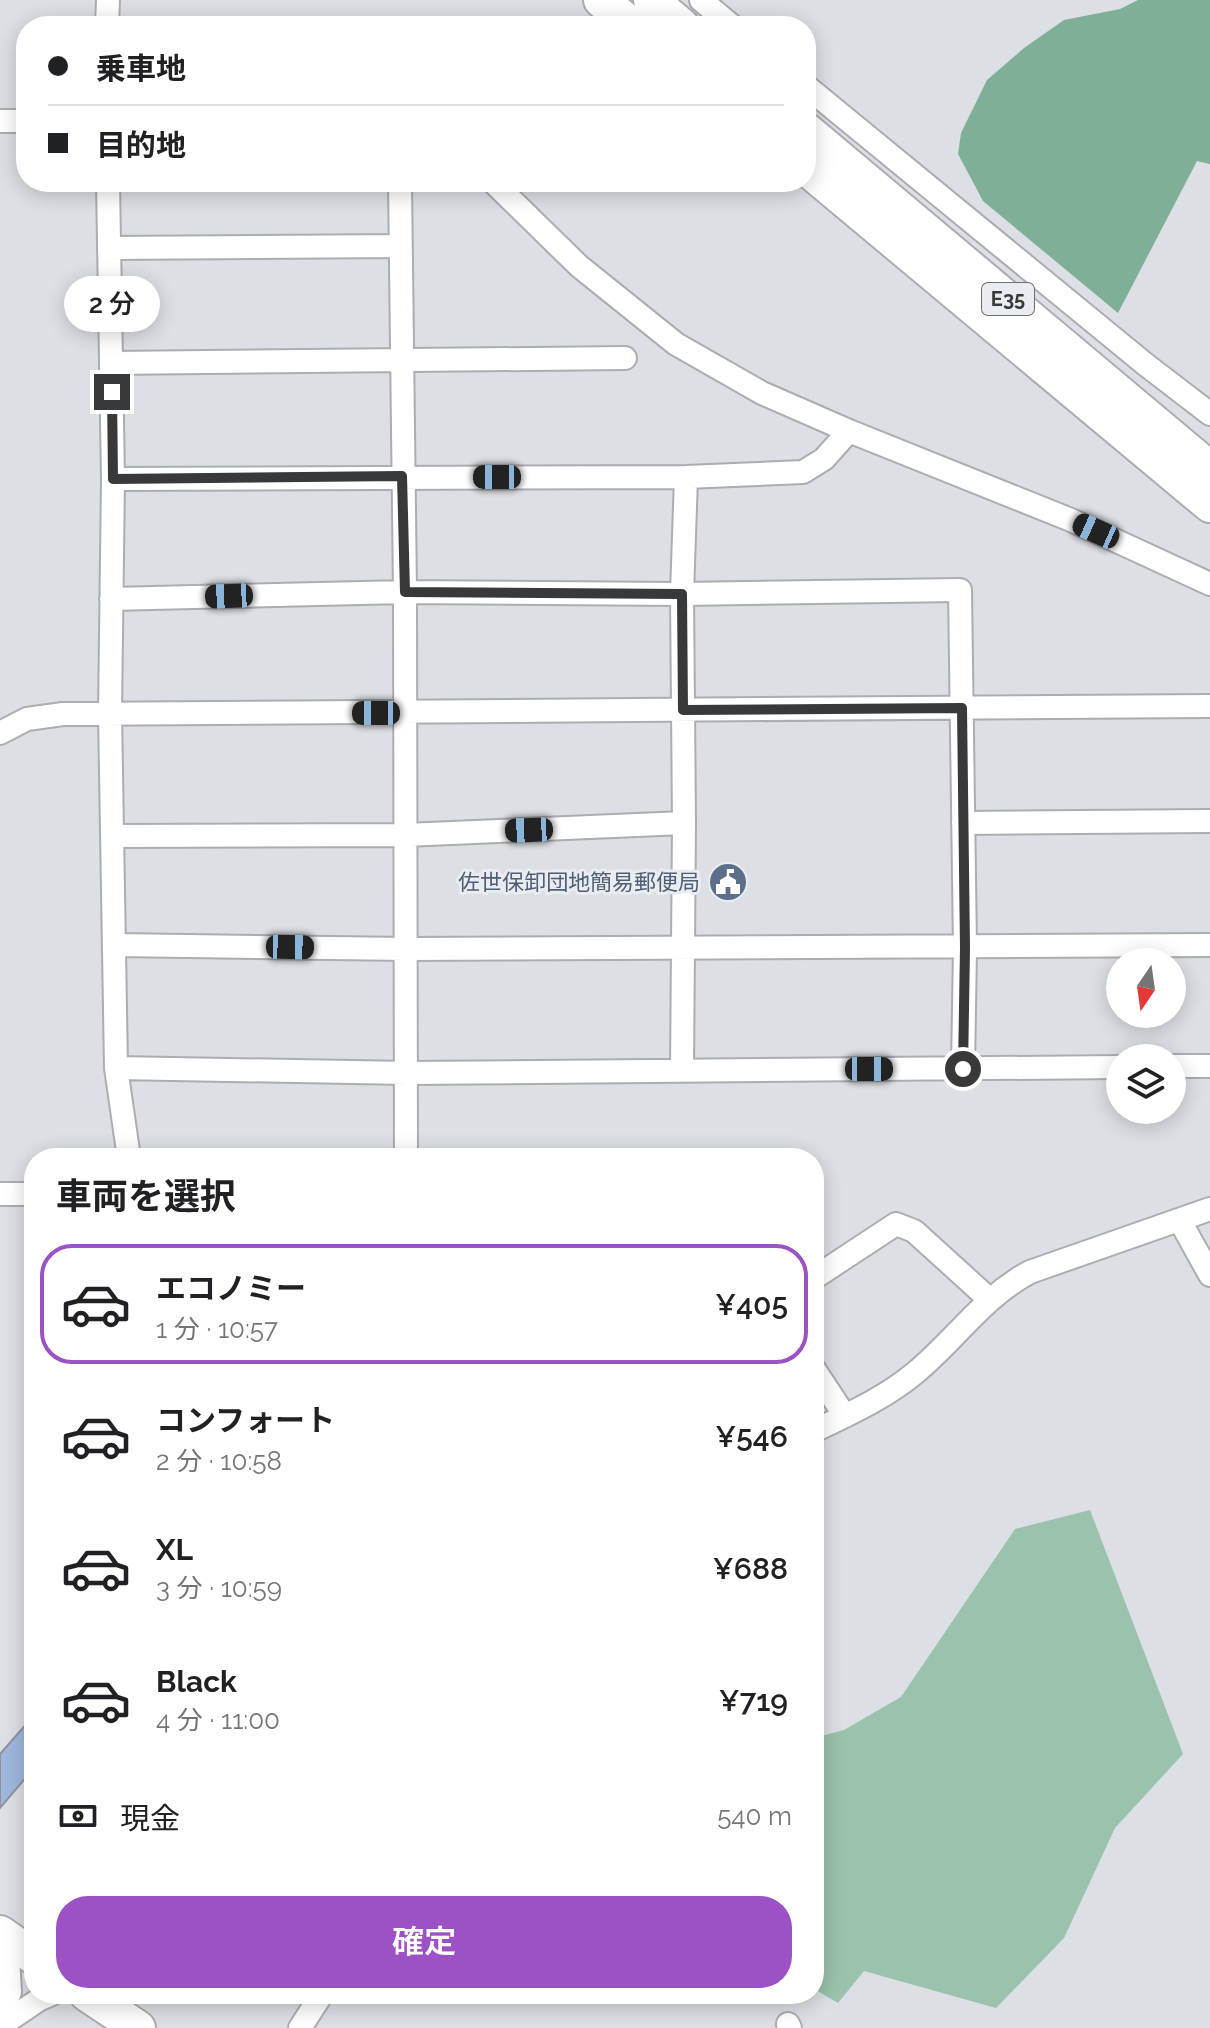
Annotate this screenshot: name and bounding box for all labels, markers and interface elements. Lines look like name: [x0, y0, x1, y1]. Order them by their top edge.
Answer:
text: 乗車地: [96, 51, 186, 86]
text: 目的地: [96, 128, 186, 163]
callout: 2 分: [64, 276, 160, 332]
road number: E35: [982, 283, 1034, 315]
text: 2 分: [89, 289, 135, 319]
route end: [94, 374, 130, 410]
car: [473, 465, 521, 489]
car: [1069, 510, 1123, 552]
car: [205, 583, 253, 609]
car: [352, 701, 400, 725]
car: [505, 817, 553, 843]
public building icon: 佐世保卸団地簡易郵便局: [707, 861, 749, 903]
place label: 佐世保卸団地簡易郵便局: [458, 869, 700, 895]
car: [266, 935, 314, 959]
north arrow: [1106, 948, 1186, 1028]
map controls: [1106, 948, 1186, 1124]
button: layers: [1106, 1044, 1186, 1124]
route start: [945, 1051, 981, 1087]
car: [845, 1057, 893, 1081]
text: 車両を選択: [56, 1175, 236, 1217]
icon: car: [60, 1268, 132, 1340]
text: エコノミー: [156, 1271, 306, 1306]
text: ¥405: [715, 1287, 788, 1322]
text: 1 分 · 10:57: [156, 1314, 278, 1344]
icon: car: [60, 1400, 132, 1472]
text: コンフォート: [156, 1403, 335, 1438]
text: ¥546: [715, 1419, 788, 1454]
text: 2 分 · 10:58: [156, 1446, 282, 1476]
icon: car: [60, 1532, 132, 1604]
text: XL: [156, 1532, 193, 1567]
text: ¥688: [713, 1551, 788, 1586]
text: 3 分 · 10:59: [156, 1573, 282, 1603]
icon: car: [60, 1664, 132, 1736]
text: Black: [156, 1664, 237, 1699]
text: ¥719: [719, 1683, 788, 1718]
text: 4 分 · 11:00: [156, 1705, 280, 1735]
icon: cash: [56, 1794, 100, 1838]
text: 現金: [120, 1801, 180, 1836]
text: 540 m: [717, 1801, 792, 1831]
button: 確定: [56, 1896, 792, 1988]

